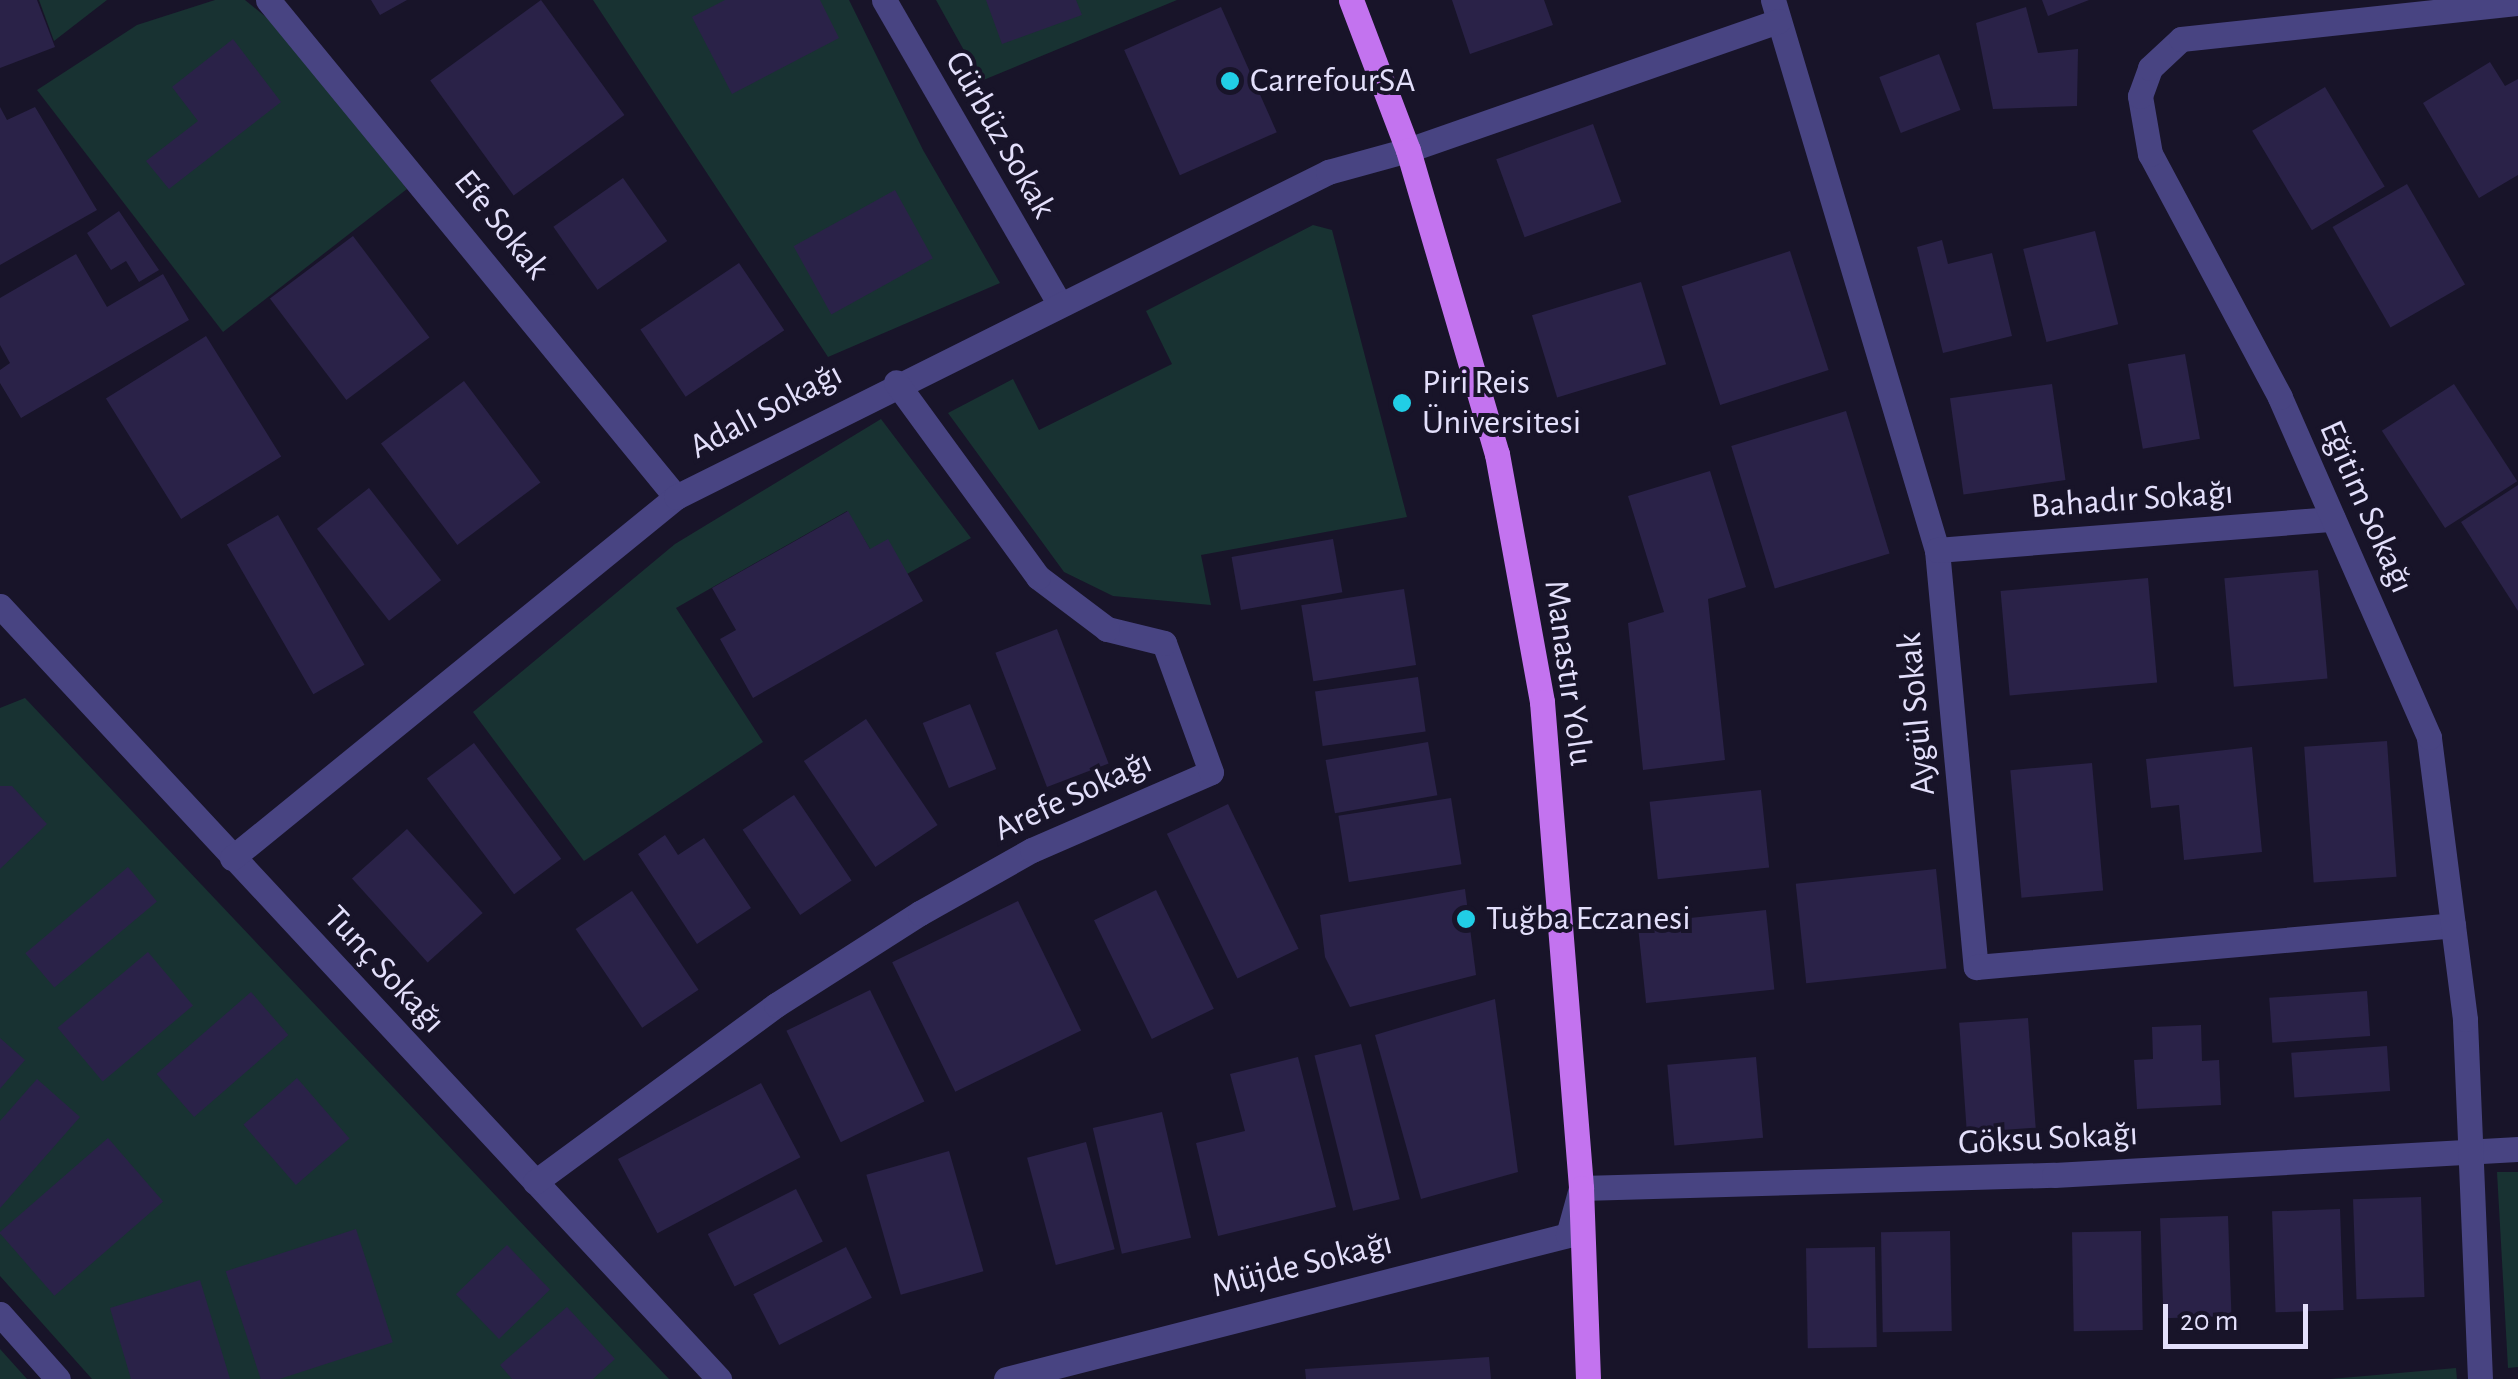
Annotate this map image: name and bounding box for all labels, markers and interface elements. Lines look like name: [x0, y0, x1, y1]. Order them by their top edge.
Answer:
street label: Gürbüz Sokak: [935, 44, 1065, 226]
place label: CarrefourSA: [1250, 60, 1415, 102]
marker: CarrefourSA: [1219, 70, 1241, 92]
street label: Efe Sokak: [444, 162, 558, 288]
street label: Adalı Sokağı: [683, 353, 849, 469]
place label: Piri Reis Üniversitesi: [1422, 362, 1581, 444]
marker: Piri Reis Üniversitesi: [1391, 392, 1413, 414]
street label: Eğitim Sokağı: [2309, 414, 2423, 600]
street label: Bahadır Sokağı: [2029, 472, 2235, 528]
street label: Manastır Yolu: [1534, 578, 1602, 768]
street label: Aygül Sokak: [1889, 631, 1945, 797]
street label: Arefe Sokağı: [987, 741, 1159, 851]
street label: Tunç Sokağı: [314, 897, 454, 1043]
place label: Tuğba Eczanesi: [1486, 898, 1691, 940]
marker: Tuğba Eczanesi: [1455, 908, 1477, 930]
street label: Göksu Sokağı: [1957, 1113, 2139, 1165]
street label: Müjde Sokağı: [1208, 1222, 1396, 1308]
scale bar: [2168, 1284, 2313, 1346]
text: 20 m: [2180, 1306, 2238, 1336]

